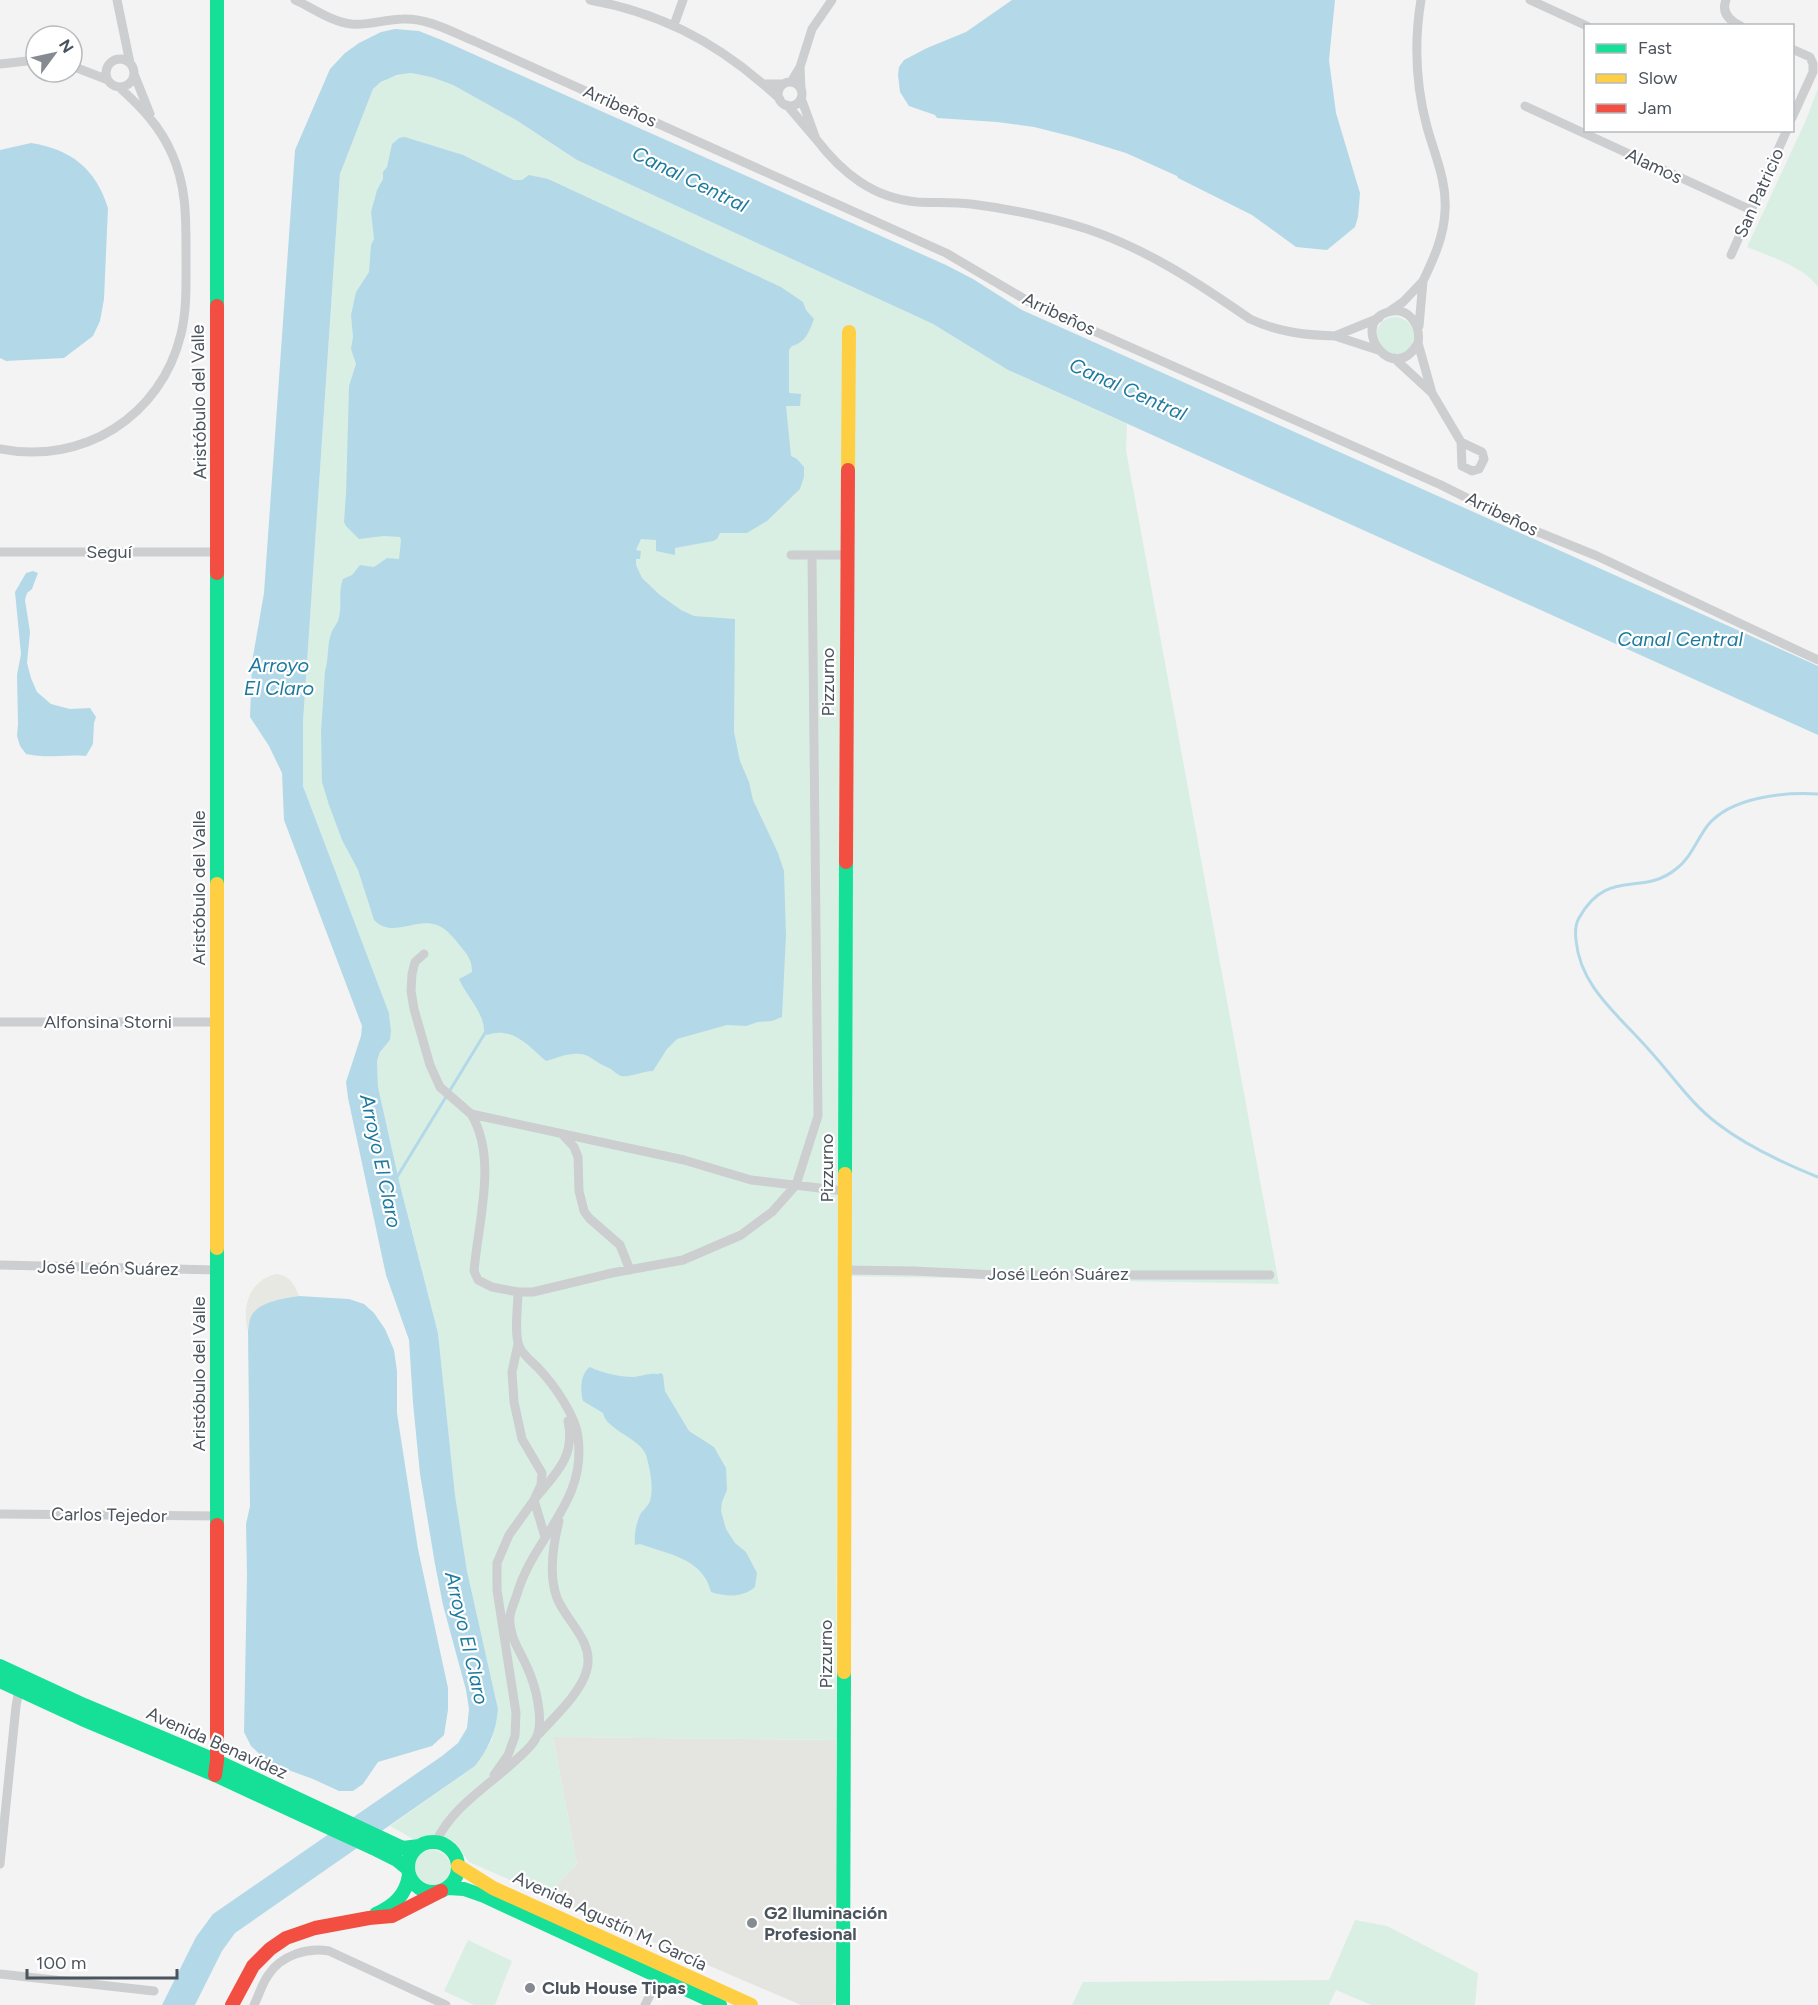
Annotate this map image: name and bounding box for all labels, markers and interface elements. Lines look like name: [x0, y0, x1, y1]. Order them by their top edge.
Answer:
north arrow: [24, 24, 84, 84]
legend: [1584, 24, 1794, 132]
text: N: [55, 36, 77, 56]
text: Fast: [1638, 37, 1672, 59]
text: Slow: [1638, 67, 1677, 89]
street label: Arribeños: [580, 80, 660, 132]
text: Jam: [1638, 97, 1672, 119]
water label: Canal Central: [628, 141, 752, 218]
street label: Alamos: [1622, 143, 1686, 189]
street label: San Patricio: [1730, 145, 1788, 241]
street label: Arribeños: [1019, 288, 1099, 340]
street label: Aristóbulo del Valle: [187, 324, 211, 480]
water label: Canal Central: [1066, 352, 1191, 426]
street label: Arribeños: [1462, 487, 1542, 541]
street label: Seguí: [86, 541, 133, 563]
water label: Canal Central: [1617, 627, 1743, 651]
street label: Pizzurno: [817, 648, 839, 716]
water label: Arroyo El Claro: [244, 653, 315, 700]
street label: Aristóbulo del Valle: [188, 810, 210, 965]
street label: Alfonsina Storni: [44, 1011, 172, 1033]
water label: Arroyo El Claro: [355, 1091, 407, 1230]
street label: Pizzurno: [816, 1134, 838, 1202]
street label: José León Suárez: [37, 1256, 179, 1280]
street label: José León Suárez: [987, 1263, 1129, 1285]
street label: Aristóbulo del Valle: [188, 1296, 210, 1451]
street label: Carlos Tejedor: [51, 1503, 167, 1527]
water label: Arroyo El Claro: [440, 1568, 494, 1707]
street label: Pizzurno: [815, 1620, 837, 1688]
street label: Avenida Benavídez: [143, 1702, 291, 1784]
street label: Avenida Agustín M. García: [510, 1866, 710, 1976]
place label: G2 Iluminación Profesional: [764, 1902, 887, 1945]
marker: G2 Iluminación Profesional: [745, 1916, 759, 1930]
scale bar: [27, 1942, 177, 1980]
text: 100 m: [36, 1952, 86, 1974]
place label: Club House Tipas: [542, 1977, 686, 1999]
marker: Club House Tipas: [523, 1981, 537, 1995]

